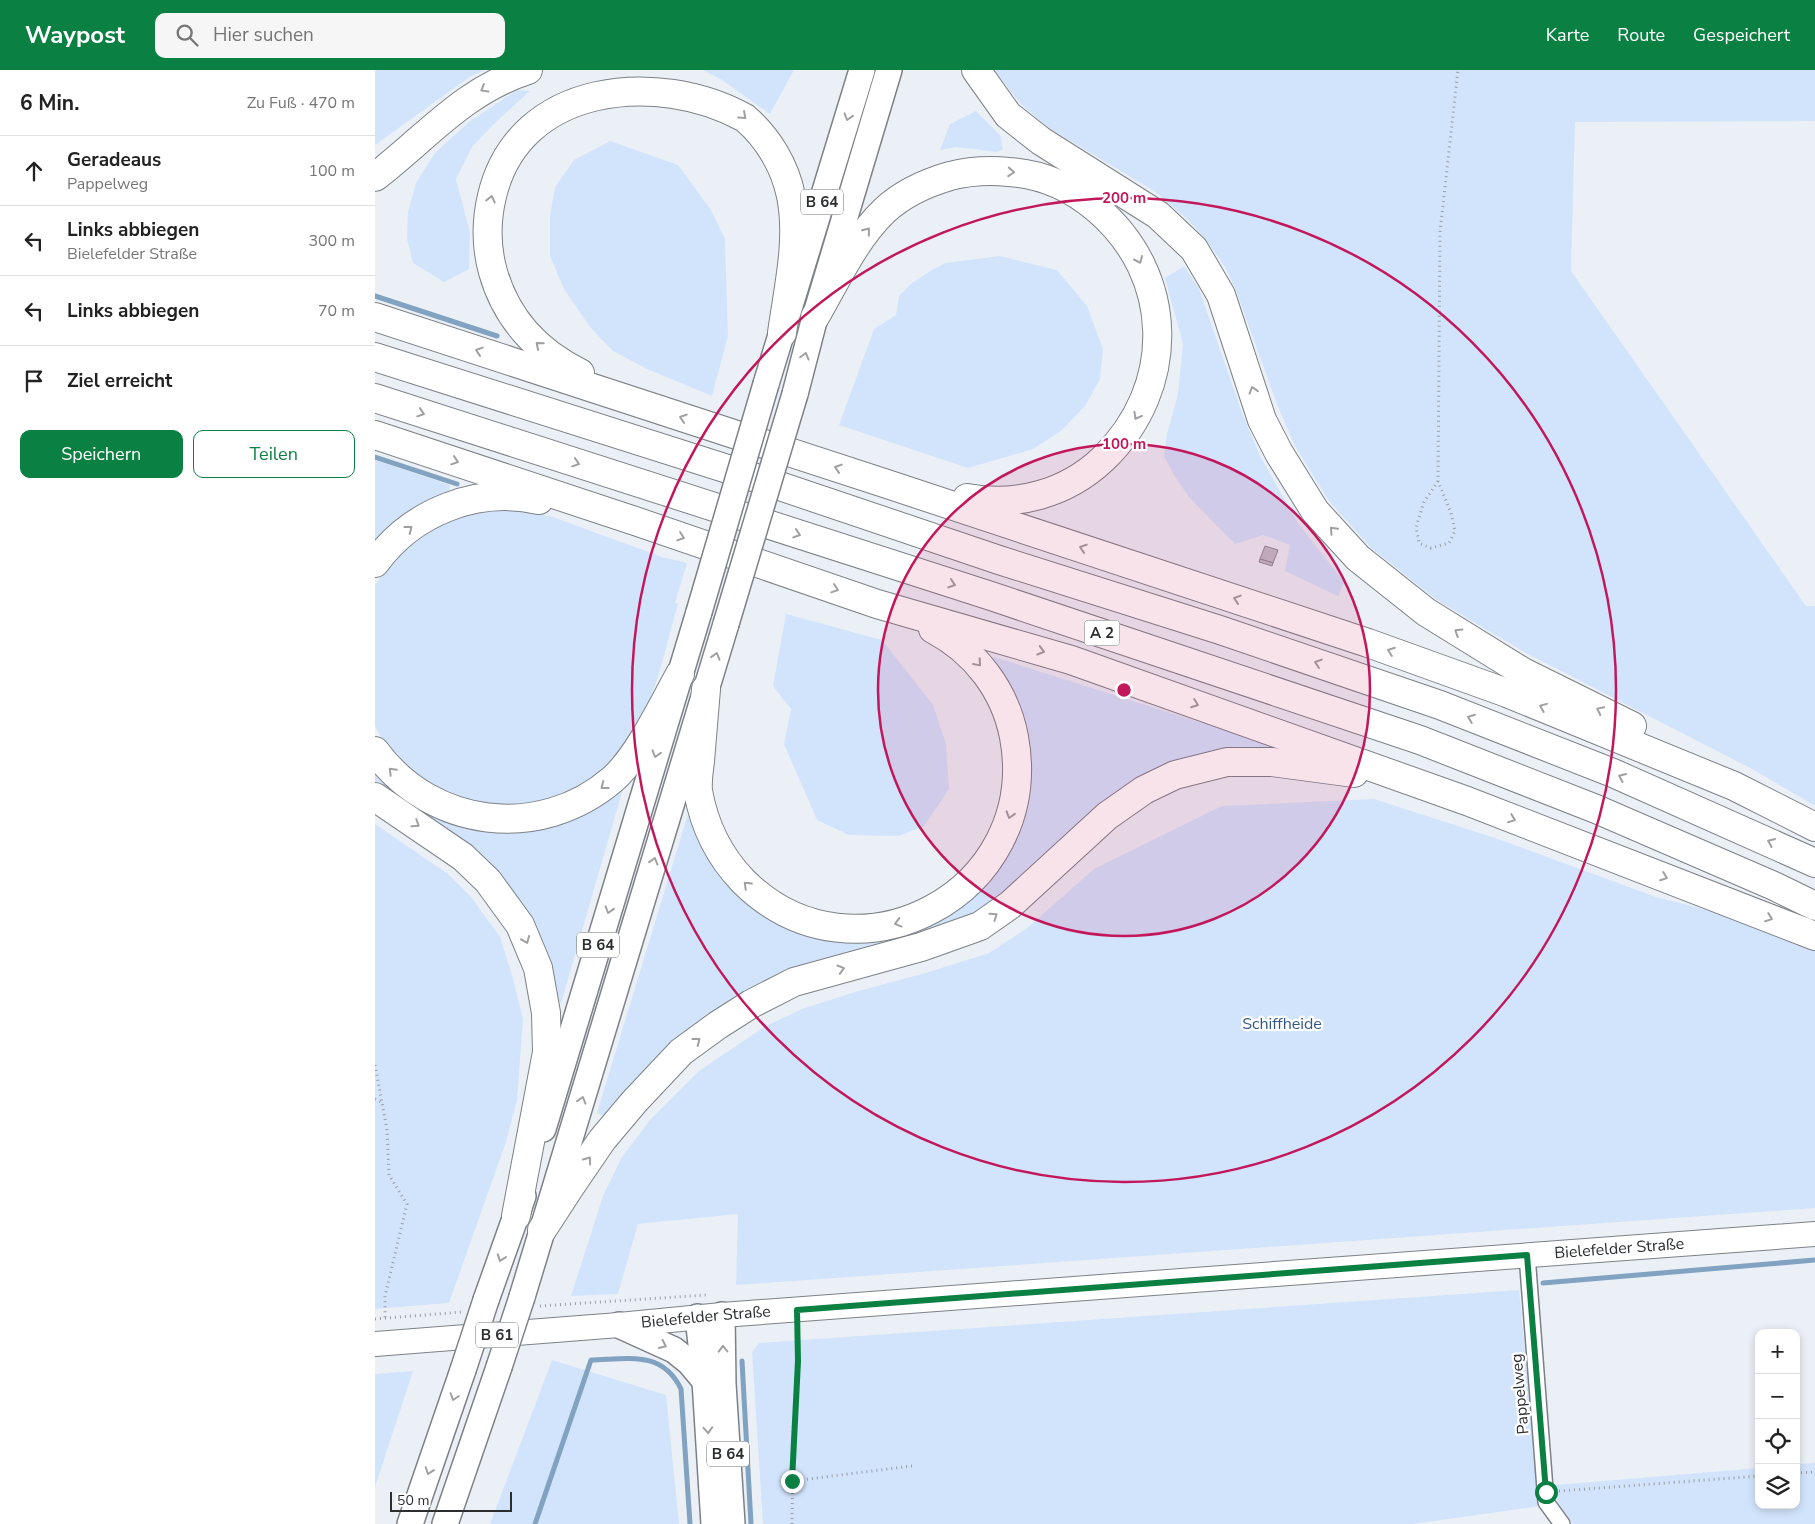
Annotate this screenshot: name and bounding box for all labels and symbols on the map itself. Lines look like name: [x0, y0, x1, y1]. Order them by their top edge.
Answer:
one-way arrow: [480, 83, 489, 93]
one-way arrow: [738, 110, 747, 119]
one-way arrow: [844, 112, 854, 120]
one-way arrow: [1007, 166, 1015, 177]
text: 200 m: [1102, 188, 1146, 208]
road number: B 64: [801, 190, 843, 214]
one-way arrow: [485, 194, 496, 203]
one-way arrow: [861, 227, 870, 236]
one-way arrow: [1132, 255, 1143, 264]
one-way arrow: [536, 343, 545, 351]
one-way arrow: [475, 347, 483, 357]
one-way arrow: [800, 352, 810, 360]
one-way arrow: [1248, 387, 1258, 395]
one-way arrow: [417, 407, 425, 417]
one-way arrow: [1133, 411, 1143, 420]
one-way arrow: [679, 413, 688, 423]
text: 100 m: [1102, 434, 1146, 454]
one-way arrow: [450, 456, 458, 466]
one-way arrow: [571, 457, 580, 467]
one-way arrow: [834, 463, 842, 473]
one-way arrow: [403, 526, 412, 534]
one-way arrow: [1330, 527, 1339, 536]
one-way arrow: [793, 529, 801, 539]
one-way arrow: [677, 531, 685, 541]
one-way arrow: [1079, 544, 1087, 554]
one-way arrow: [947, 578, 956, 588]
one-way arrow: [830, 584, 839, 594]
one-way arrow: [1233, 595, 1242, 605]
road number: A 2: [1085, 620, 1119, 646]
one-way arrow: [1455, 629, 1464, 639]
one-way arrow: [1037, 646, 1045, 656]
one-way arrow: [1387, 647, 1396, 657]
one-way arrow: [711, 653, 721, 661]
one-way arrow: [972, 658, 981, 667]
one-way arrow: [1314, 659, 1322, 669]
centre of rings: [1115, 681, 1133, 699]
one-way arrow: [1190, 698, 1199, 708]
one-way arrow: [1539, 703, 1548, 714]
one-way arrow: [1597, 707, 1606, 717]
one-way arrow: [1467, 713, 1476, 724]
one-way arrow: [651, 750, 661, 758]
one-way arrow: [389, 768, 398, 777]
one-way arrow: [1618, 773, 1627, 784]
one-way arrow: [600, 780, 610, 789]
one-way arrow: [1006, 811, 1016, 819]
one-way arrow: [1507, 812, 1516, 823]
one-way arrow: [410, 818, 420, 827]
one-way arrow: [1767, 838, 1776, 849]
one-way arrow: [649, 857, 659, 865]
one-way arrow: [1659, 871, 1667, 881]
one-way arrow: [744, 881, 753, 890]
one-way arrow: [604, 905, 614, 913]
one-way arrow: [1764, 912, 1773, 922]
one-way arrow: [988, 913, 998, 922]
one-way arrow: [893, 917, 902, 928]
road number: B 64: [577, 932, 619, 958]
one-way arrow: [521, 935, 531, 943]
one-way arrow: [837, 964, 846, 975]
park label: Schiffheide: [1242, 1013, 1322, 1035]
one-way arrow: [691, 1038, 700, 1046]
one-way arrow: [576, 1096, 586, 1105]
one-way arrow: [582, 1156, 591, 1166]
street label: Bielefelder Straße: [1554, 1233, 1685, 1264]
one-way arrow: [497, 1253, 507, 1262]
street label: Bielefelder Straße: [640, 1300, 772, 1334]
road number: B 61: [476, 1322, 518, 1348]
one-way arrow: [658, 1339, 667, 1349]
one-way arrow: [718, 1345, 728, 1353]
street label: Pappelweg: [1506, 1353, 1534, 1435]
one-way arrow: [449, 1392, 459, 1401]
one-way arrow: [702, 1426, 713, 1434]
road number: B 64: [707, 1442, 749, 1466]
one-way arrow: [425, 1466, 435, 1474]
route end: [781, 1470, 804, 1493]
route start: [1535, 1481, 1558, 1504]
scale bar: [390, 1489, 513, 1512]

